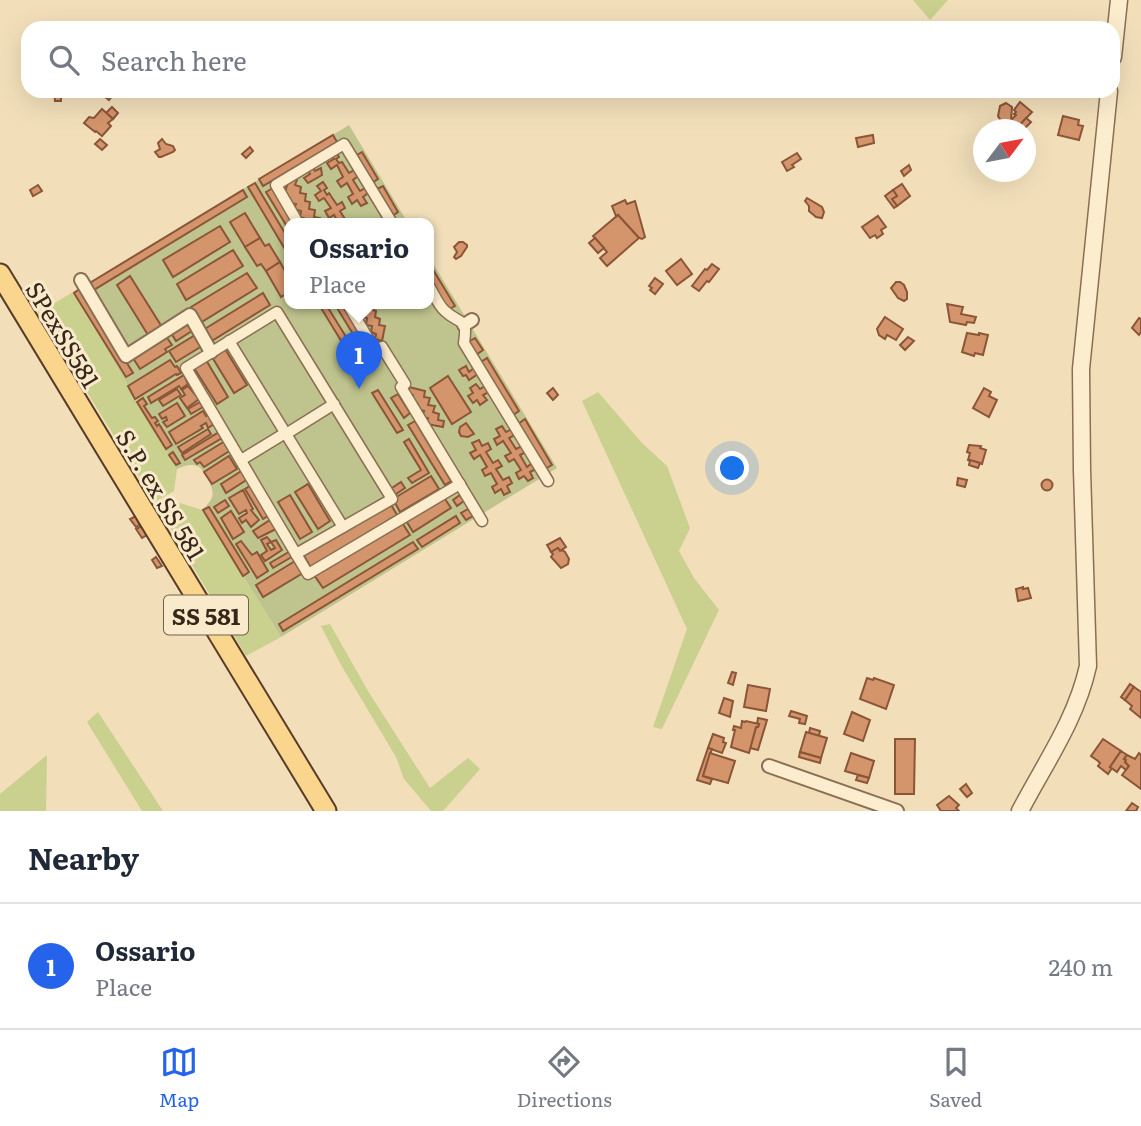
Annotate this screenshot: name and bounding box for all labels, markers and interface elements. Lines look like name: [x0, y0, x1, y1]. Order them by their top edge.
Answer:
search box: [21, 21, 1120, 98]
text: Search here: [101, 40, 247, 79]
icon: search: [45, 41, 83, 79]
north arrow: [973, 119, 1036, 182]
popup: [284, 218, 434, 309]
text: Ossario: [309, 227, 409, 266]
text: Place: [309, 266, 366, 300]
street label: SPexSS581: [18, 274, 110, 394]
pin: 1: [336, 331, 382, 389]
street label: S.P. ex SS 581: [109, 422, 215, 566]
your location: [715, 451, 749, 485]
road number: SS 581: [164, 596, 248, 635]
text: Nearby: [28, 835, 139, 879]
text: Ossario: [95, 930, 196, 969]
text: 1: [46, 949, 56, 983]
text: 240 m: [1048, 949, 1113, 983]
text: Place: [95, 969, 152, 1003]
tab: Map: [159, 1043, 199, 1113]
tab: Directions: [517, 1043, 612, 1113]
tab: Saved: [929, 1043, 982, 1113]

